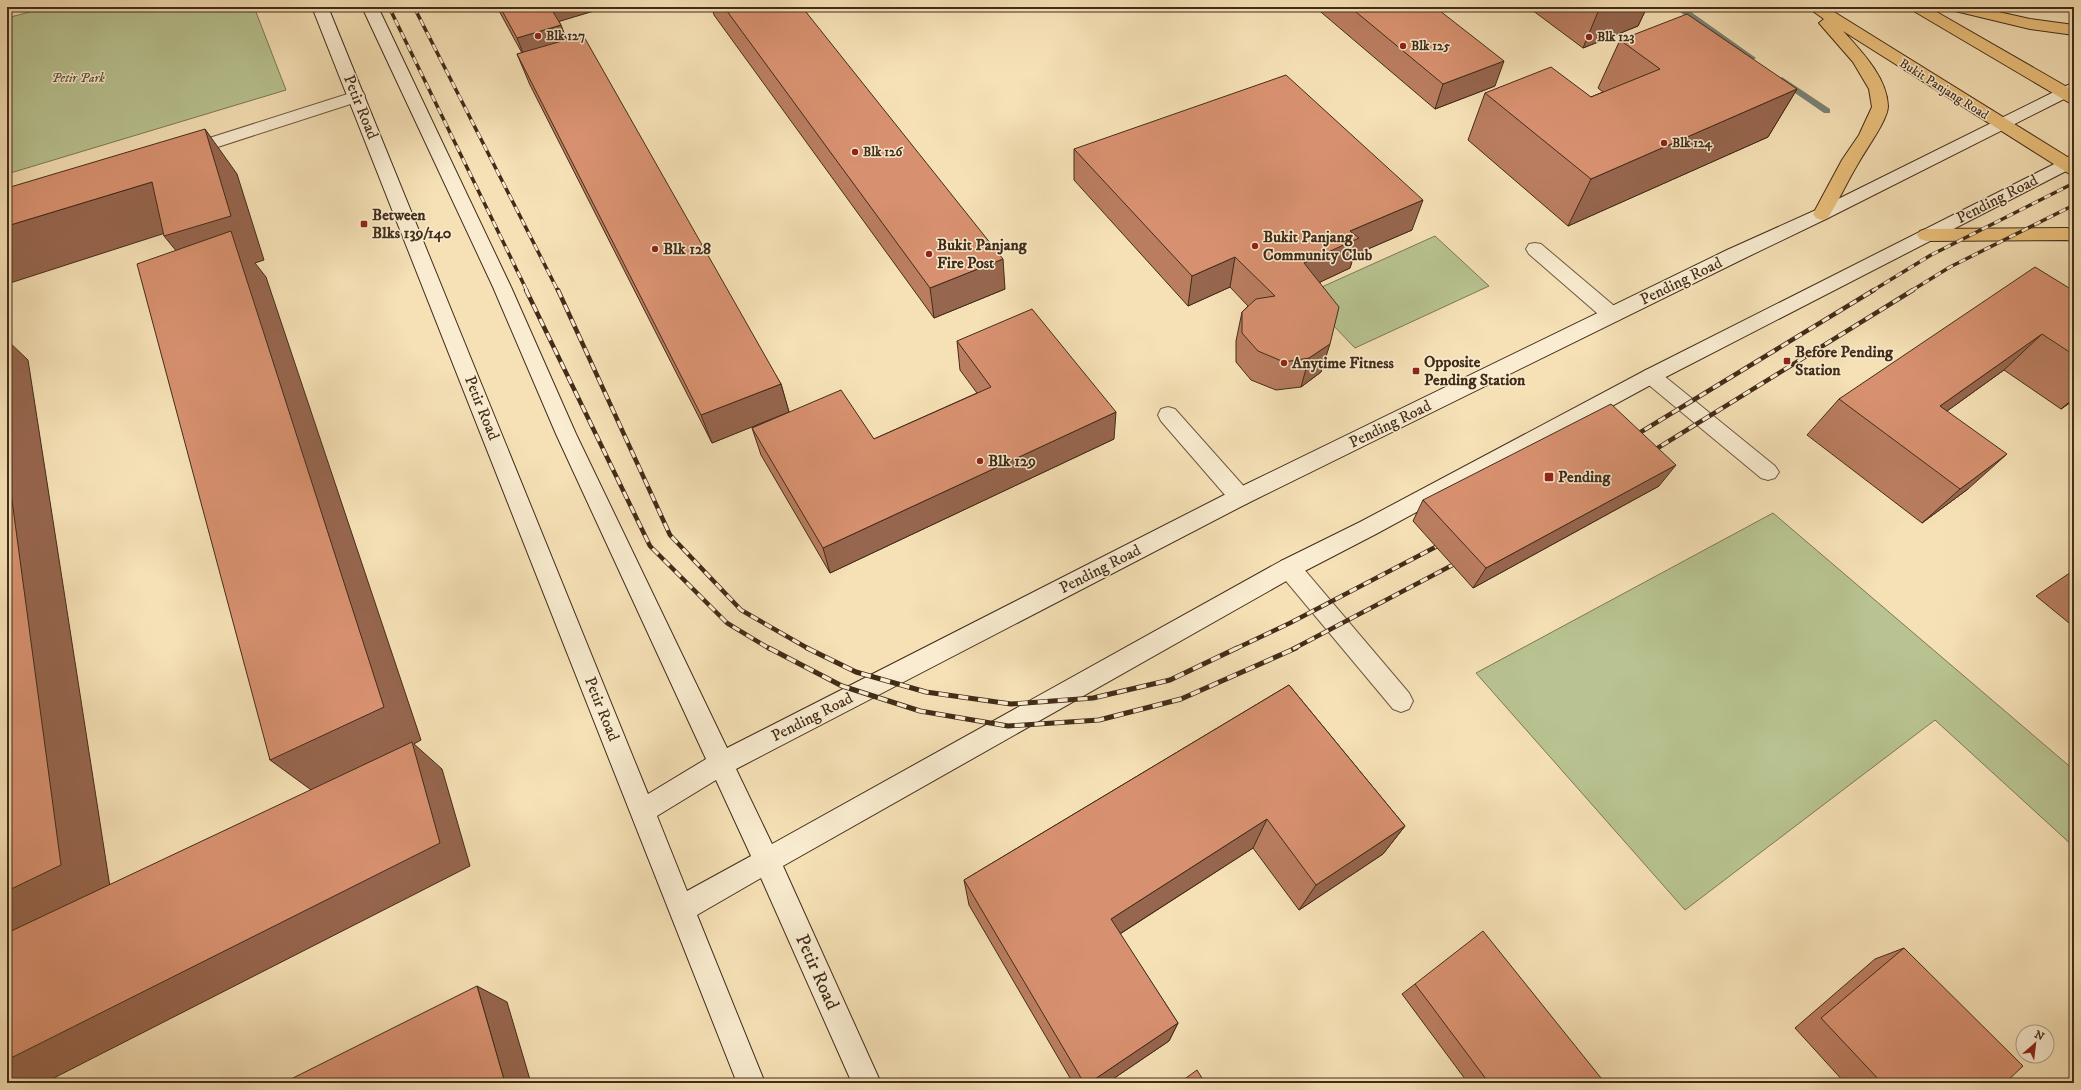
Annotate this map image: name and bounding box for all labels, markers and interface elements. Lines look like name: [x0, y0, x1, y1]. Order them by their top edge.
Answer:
place label: Blk 127: [546, 28, 585, 44]
place label: Blk 123: [1597, 29, 1634, 45]
marker: Blk 127: [533, 31, 543, 41]
marker: Blk 123: [1584, 32, 1594, 42]
place label: Blk 125: [1411, 38, 1450, 54]
marker: Blk 125: [1398, 41, 1408, 51]
street label: Bukit Panjang Road: [1896, 55, 1992, 124]
park label: Petir Park: [51, 70, 105, 86]
street label: Petir Road: [339, 72, 383, 142]
place label: Blk 124: [1672, 135, 1712, 152]
marker: Blk 124: [1659, 138, 1669, 148]
place label: Blk 126: [863, 144, 903, 160]
marker: Blk 126: [850, 147, 860, 157]
street label: Pending Road: [1953, 170, 2041, 228]
place label: Between Blks 139/140: [372, 205, 452, 243]
marker: Between Blks 139/140: [359, 219, 369, 229]
place label: Bukit Panjang Community Club: [1263, 227, 1373, 265]
place label: Bukit Panjang Fire Post: [937, 235, 1028, 273]
place label: Blk 128: [663, 239, 711, 259]
marker: Bukit Panjang Community Club: [1250, 241, 1260, 251]
marker: Blk 128: [650, 244, 660, 254]
marker: Bukit Panjang Fire Post: [924, 249, 934, 259]
street label: Pending Road: [1637, 253, 1725, 309]
place label: Before Pending Station: [1795, 342, 1894, 380]
place label: Opposite Pending Station: [1424, 352, 1526, 390]
place label: Anytime Fitness: [1291, 353, 1395, 373]
marker: Before Pending Station: [1782, 356, 1792, 366]
marker: Anytime Fitness: [1279, 358, 1289, 368]
marker: Opposite Pending Station: [1411, 366, 1421, 376]
street label: Petir Road: [460, 373, 504, 443]
street label: Pending Road: [1346, 396, 1434, 452]
place label: Blk 129: [988, 451, 1036, 471]
marker: Blk 129: [975, 456, 985, 466]
place label: Pending: [1558, 467, 1611, 487]
marker: Pending: [1543, 471, 1555, 483]
street label: Pending Road: [1056, 540, 1144, 598]
street label: Petir Road: [580, 674, 624, 744]
street label: Pending Road: [768, 688, 856, 746]
street label: Petir Road: [790, 931, 844, 1014]
north arrow: [2015, 1024, 2055, 1064]
text: N: [2032, 1028, 2046, 1044]

